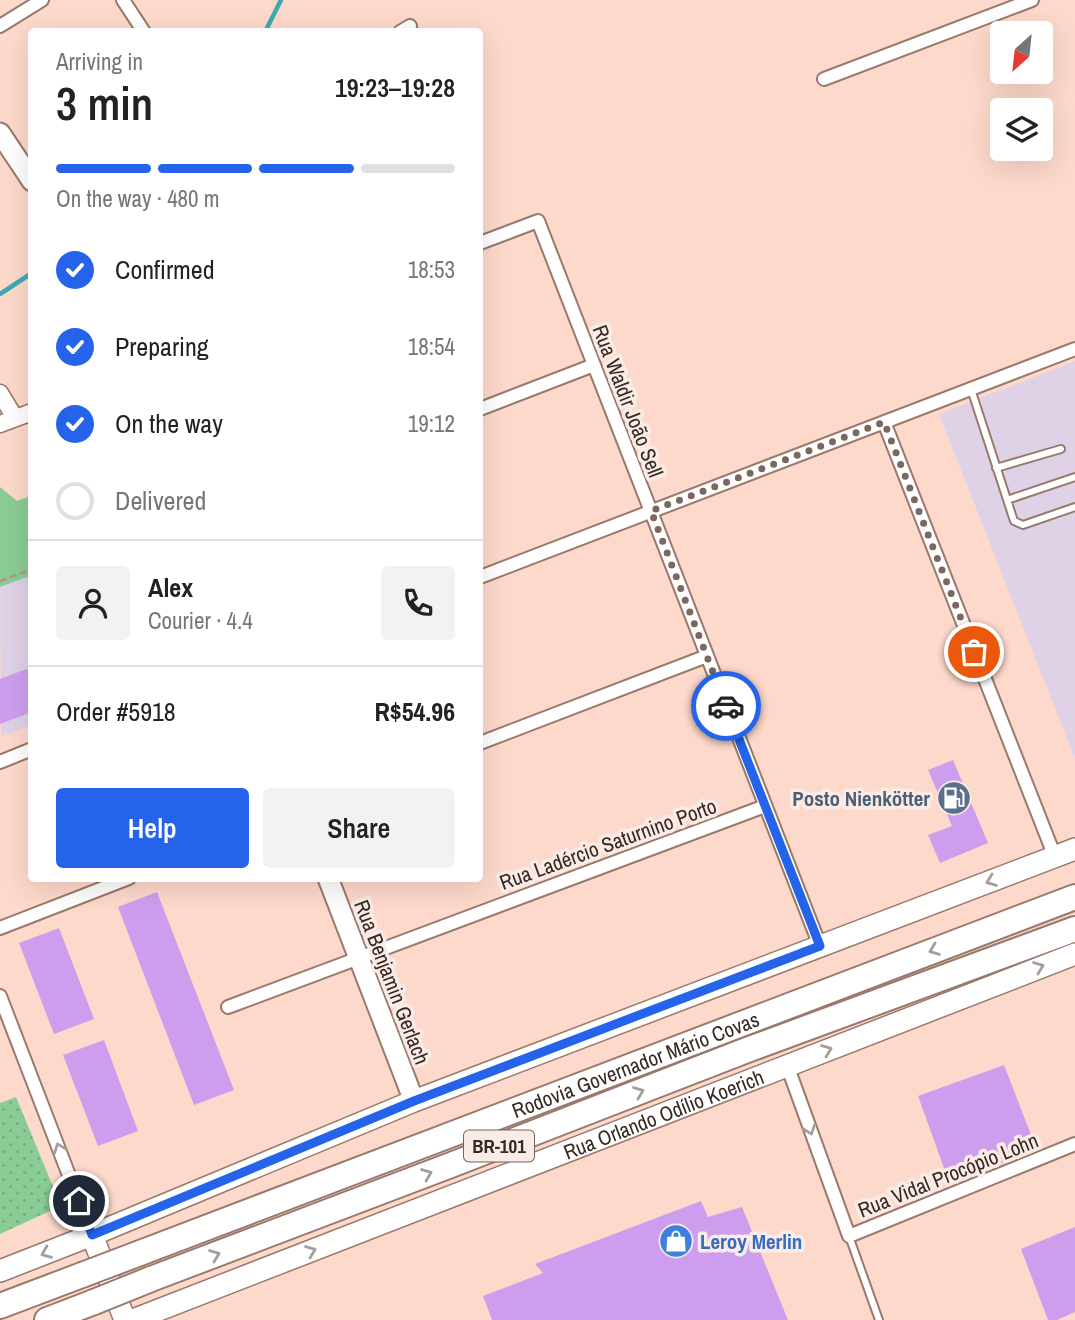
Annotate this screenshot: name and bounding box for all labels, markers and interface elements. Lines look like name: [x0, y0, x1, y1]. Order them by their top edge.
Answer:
north arrow: [990, 21, 1054, 84]
map controls: [990, 21, 1053, 161]
text: Arriving in: [56, 46, 143, 77]
text: 19:23–19:28: [335, 70, 455, 105]
text: 3 min: [56, 72, 153, 134]
button: layers: [990, 98, 1053, 161]
text: On the way · 480 m: [56, 183, 220, 214]
icon: check: [56, 251, 94, 289]
text: Confirmed: [115, 252, 215, 287]
text: 18:53: [408, 254, 455, 285]
street label: Rua Waldir João Sell: [586, 321, 670, 481]
icon: check: [56, 328, 94, 366]
text: Preparing: [115, 329, 209, 364]
text: 18:54: [408, 331, 455, 362]
icon: check: [56, 405, 94, 443]
text: On the way: [115, 406, 223, 441]
text: 19:12: [408, 408, 455, 439]
text: Delivered: [115, 483, 206, 518]
button: person: [56, 566, 130, 640]
button: phone: [381, 566, 455, 640]
text: Alex: [148, 570, 193, 605]
text: Courier · 4.4: [148, 605, 253, 636]
pin: [944, 622, 1004, 682]
icon: bag: [955, 633, 993, 671]
courier: [691, 671, 761, 741]
icon: car: [707, 687, 745, 725]
text: Order #5918: [56, 694, 176, 729]
text: R$54.96: [374, 694, 455, 729]
fuel station icon: Posto Nienkötter: [935, 779, 973, 817]
place label: Posto Nienkötter: [792, 784, 930, 813]
button: Help: [56, 788, 249, 868]
button: Share: [263, 788, 455, 868]
street label: Rua Ladércio Saturnino Porto: [496, 791, 720, 897]
one-way arrow: [985, 873, 998, 887]
street label: Rua Benjamin Gerlach: [347, 895, 437, 1069]
one-way arrow: [929, 942, 941, 956]
one-way arrow: [1033, 962, 1045, 976]
street label: Rodovia Governador Mário Covas: [508, 1004, 763, 1125]
one-way arrow: [821, 1044, 833, 1058]
street label: Rua Orlando Odílio Koerich: [559, 1062, 768, 1166]
one-way arrow: [633, 1086, 645, 1100]
one-way arrow: [802, 1123, 816, 1135]
street label: Rua Vidal Procópio Lohn: [853, 1126, 1043, 1224]
road number: BR-101: [464, 1130, 534, 1162]
one-way arrow: [53, 1143, 67, 1155]
one-way arrow: [421, 1168, 433, 1182]
pin: [49, 1171, 109, 1231]
icon: home: [60, 1182, 98, 1220]
shop icon: Leroy Merlin: [657, 1222, 695, 1260]
place label: Leroy Merlin: [700, 1227, 802, 1256]
one-way arrow: [40, 1244, 52, 1258]
one-way arrow: [304, 1245, 316, 1259]
one-way arrow: [208, 1249, 220, 1263]

